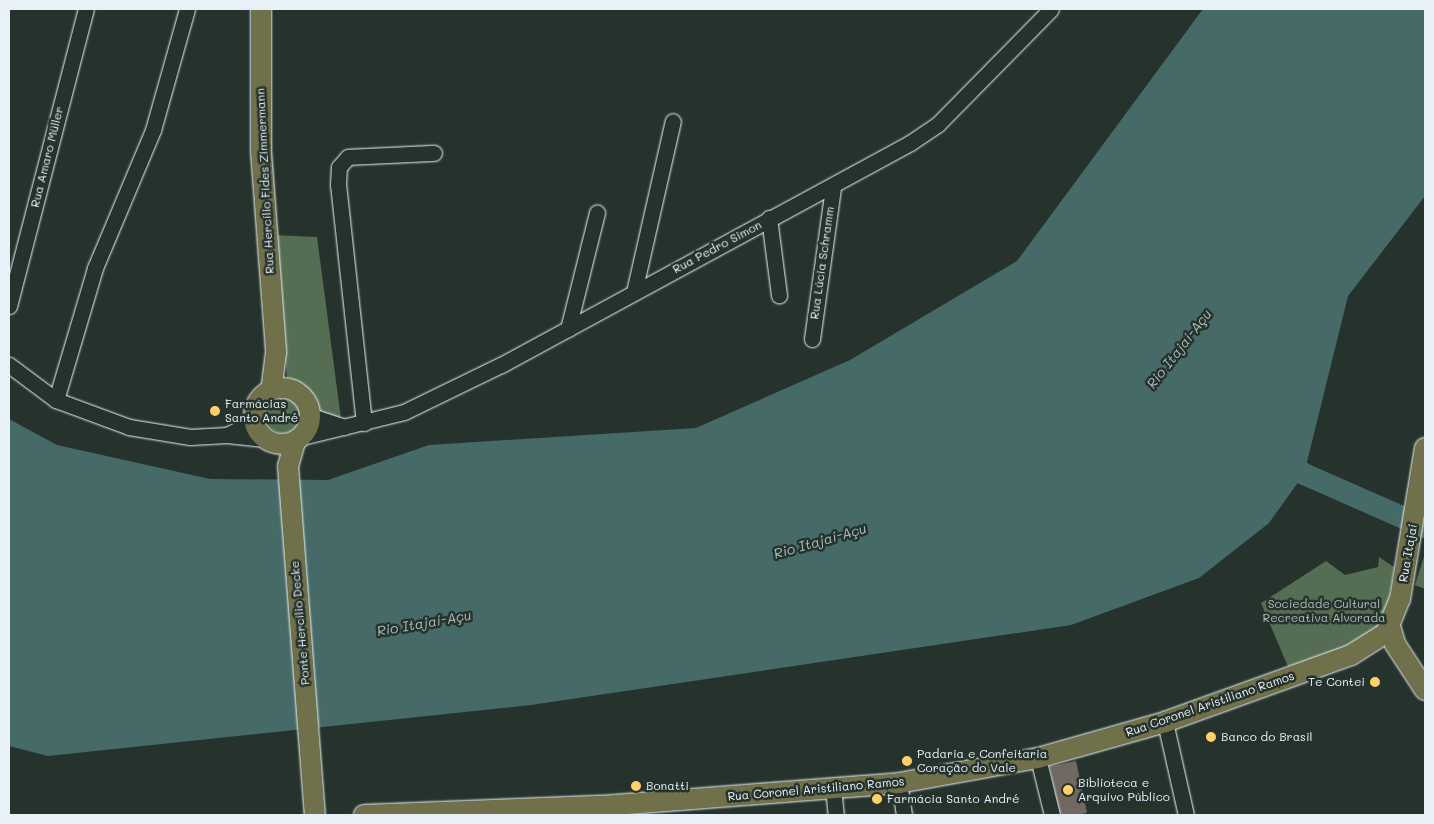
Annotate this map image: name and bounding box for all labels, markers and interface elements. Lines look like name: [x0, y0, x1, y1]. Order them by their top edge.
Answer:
street label: Rua Hercílio Fides Zimmermann: [253, 88, 277, 274]
street label: Rua Amaro Müller: [27, 105, 67, 209]
street label: Rua Lúcia Schramm: [807, 206, 837, 320]
street label: Rua Pedro Simon: [670, 217, 764, 277]
water label: Rio Itajaí-Açu: [1143, 306, 1215, 392]
place label: Farmácias Santo André: [225, 397, 298, 425]
marker: Farmácias Santo André: [209, 405, 221, 417]
water label: Rio Itajaí-Açu: [772, 520, 868, 562]
street label: Rua Itajaí: [1396, 523, 1420, 583]
street label: Ponte Hercílio Decke: [287, 560, 313, 686]
park label: Sociedade Cultural Recreativa Alvorada: [1262, 597, 1386, 625]
water label: Rio Itajaí-Açu: [375, 606, 473, 640]
street label: Rua Coronel Aristiliano Ramos: [1124, 668, 1296, 740]
place label: Te Contei: [1308, 675, 1365, 689]
marker: Te Contei: [1369, 676, 1381, 688]
place label: Banco do Brasil: [1221, 730, 1313, 744]
marker: Banco do Brasil: [1205, 731, 1217, 743]
place label: Padaria e Confeitaria Coração do Vale: [917, 747, 1047, 775]
marker: Padaria e Confeitaria Coração do Vale: [901, 755, 913, 767]
street label: Rua Coronel Aristiliano Ramos: [727, 774, 905, 804]
place label: Biblioteca e Arquivo Público: [1078, 776, 1170, 804]
place label: Bonatti: [646, 779, 689, 793]
marker: Bonatti: [630, 780, 642, 792]
marker: Biblioteca e Arquivo Público: [1062, 784, 1074, 796]
place label: Farmácia Santo André: [887, 792, 1019, 806]
marker: Farmácia Santo André: [871, 793, 883, 805]

